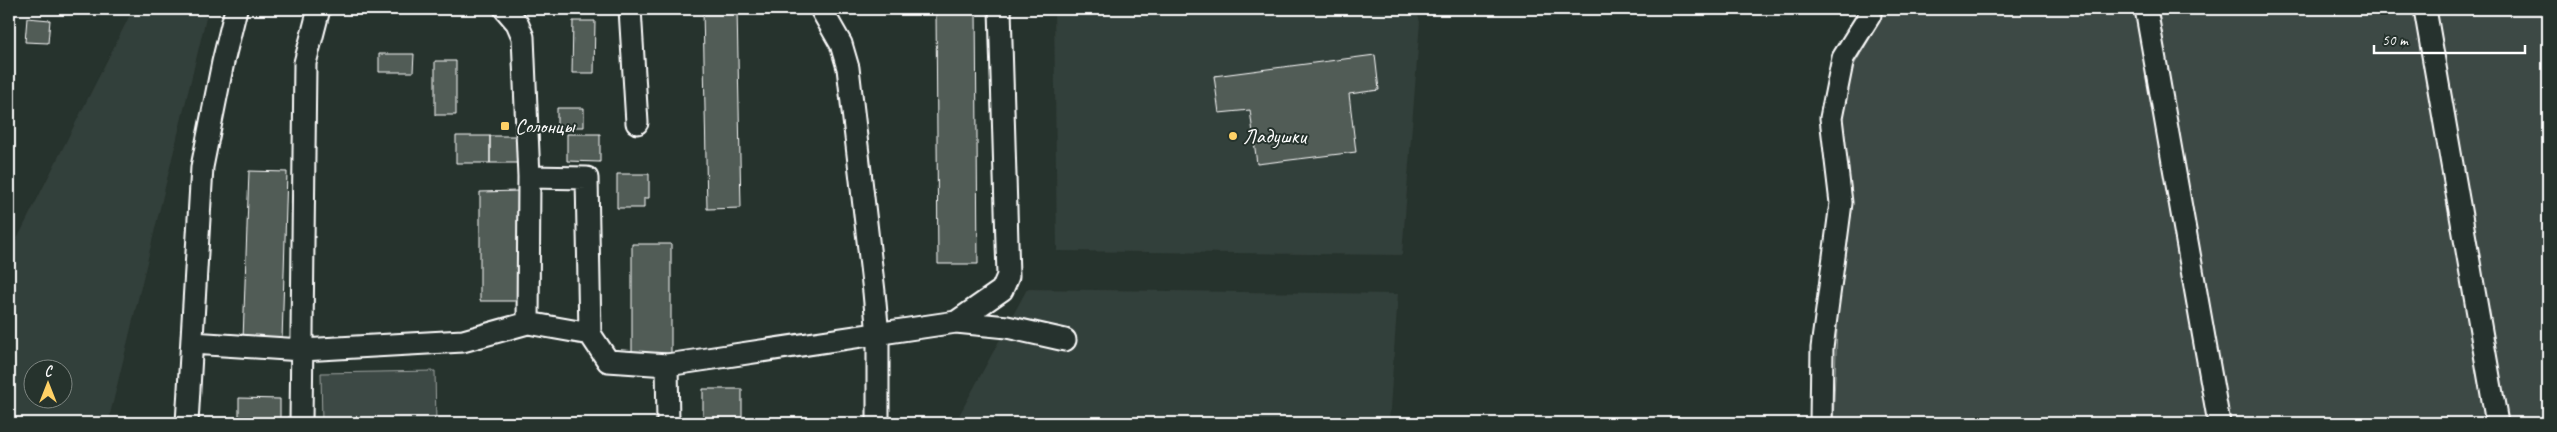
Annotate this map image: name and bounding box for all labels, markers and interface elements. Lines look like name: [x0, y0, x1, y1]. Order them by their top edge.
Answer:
scale bar: [2374, 22, 2526, 54]
text: 50 m: [2382, 31, 2409, 50]
place label: Солонцы: [515, 113, 576, 139]
marker: Солонцы: [499, 120, 511, 132]
place label: Ладушки: [1243, 123, 1308, 149]
marker: Ладушки: [1227, 130, 1239, 142]
north arrow: [22, 360, 72, 410]
text: С: [45, 363, 54, 380]

